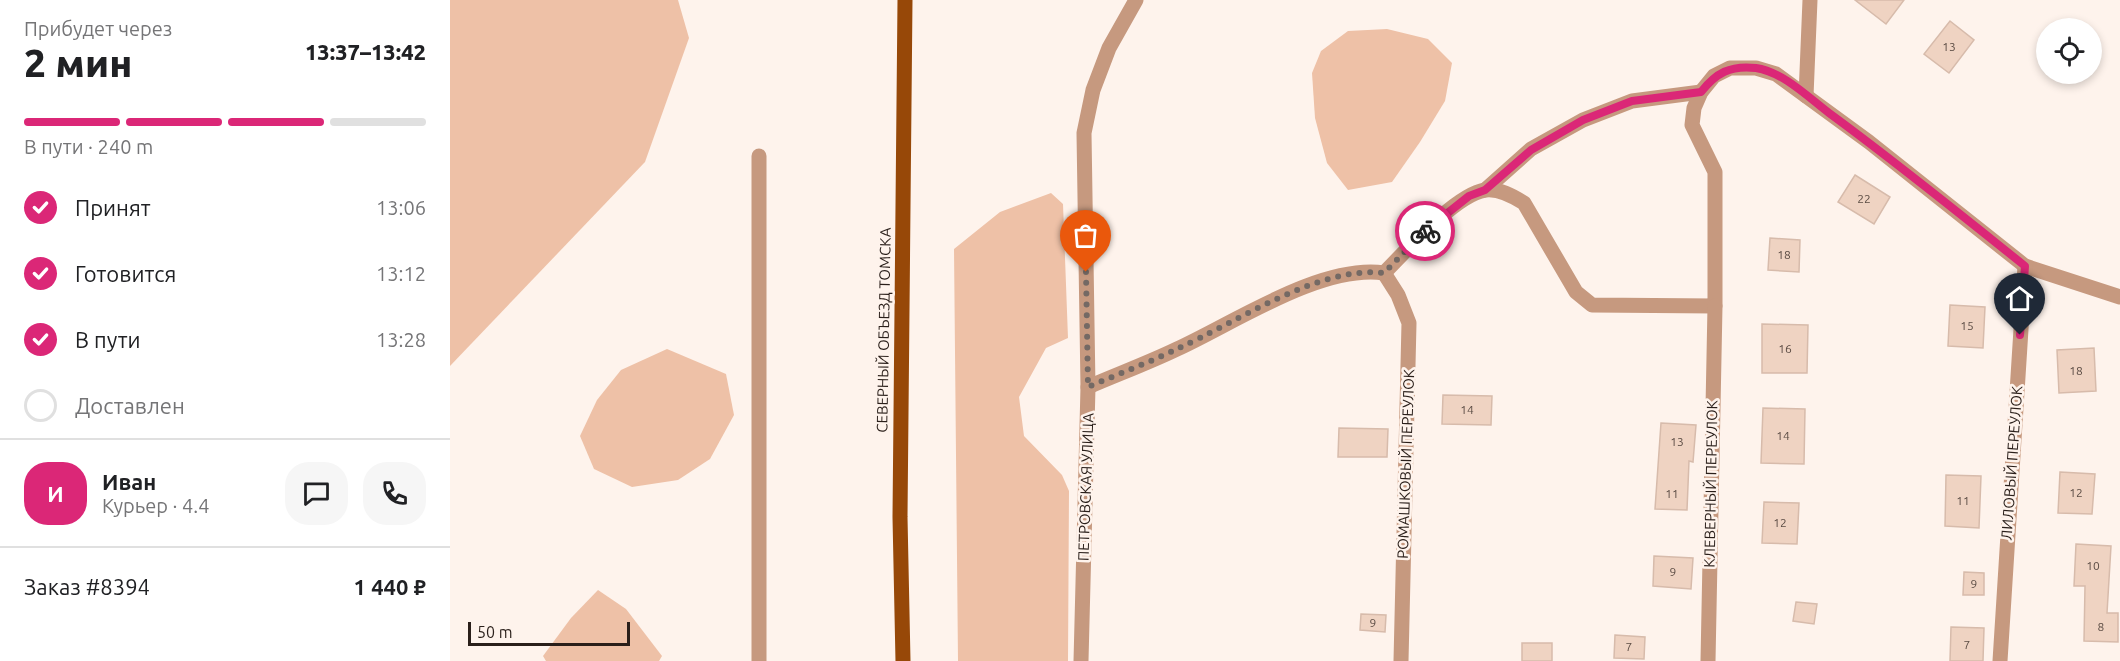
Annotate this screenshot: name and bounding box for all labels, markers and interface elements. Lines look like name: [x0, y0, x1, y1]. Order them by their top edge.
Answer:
text: Прибудет через: [24, 17, 172, 40]
map controls: [2036, 18, 2102, 84]
button: locate: [2036, 18, 2102, 84]
text: 13:37–13:42: [305, 39, 426, 64]
house number: 13: [1942, 40, 1956, 53]
text: 2 мин: [24, 41, 132, 84]
text: В пути · 240 m: [24, 135, 153, 158]
icon: check: [24, 191, 57, 224]
house number: 22: [1857, 192, 1871, 205]
text: Принят: [75, 195, 151, 220]
text: 13:06: [376, 196, 426, 219]
courier: [1395, 201, 1455, 261]
pin: [1060, 210, 1111, 272]
icon: bike: [1409, 215, 1442, 248]
icon: bag: [1069, 219, 1102, 252]
street label: СЕВЕРНЫЙ ОБЪЕЗД ТОМСКА: [873, 227, 894, 433]
house number: 18: [1777, 248, 1791, 261]
icon: check: [24, 257, 57, 290]
text: Готовится: [75, 261, 176, 286]
text: 13:12: [376, 262, 426, 285]
pin: [1994, 273, 2045, 335]
icon: home: [2003, 282, 2036, 315]
house number: 15: [1960, 319, 1974, 332]
icon: check: [24, 323, 57, 356]
text: В пути: [75, 327, 141, 352]
text: 13:28: [376, 328, 426, 351]
house number: 16: [1778, 342, 1792, 355]
house number: 18: [2069, 364, 2083, 377]
street label: РОМАШКОВЫЙ ПЕРЕУЛОК: [1394, 369, 1417, 559]
street label: ЛИЛОВЫЙ ПЕРЕУЛОК: [1998, 385, 2025, 541]
text: Доставлен: [75, 393, 185, 418]
street label: КЛЕВЕРНЫЙ ПЕРЕУЛОК: [1701, 400, 1720, 568]
house number: 14: [1460, 403, 1474, 416]
street label: ПЕТРОВСКАЯ УЛИЦА: [1074, 412, 1097, 561]
house number: 14: [1776, 429, 1790, 442]
house number: 13: [1670, 435, 1684, 448]
button: chat: [285, 462, 348, 525]
button: phone: [363, 462, 426, 525]
text: Иван: [102, 469, 156, 494]
text: И: [47, 481, 64, 506]
house number: 12: [2069, 486, 2083, 499]
house number: 11: [1665, 487, 1679, 500]
text: Курьер · 4.4: [102, 494, 209, 517]
house number: 11: [1956, 494, 1970, 507]
house number: 12: [1773, 516, 1787, 529]
house number: 10: [2086, 559, 2100, 572]
house number: 9: [1670, 565, 1676, 578]
text: Заказ #8394: [24, 574, 150, 599]
text: 1 440 ₽: [354, 574, 426, 599]
house number: 9: [1971, 577, 1977, 590]
house number: 9: [1370, 616, 1376, 629]
scale bar: [468, 619, 630, 646]
house number: 8: [2098, 620, 2105, 633]
text: 50 m: [477, 623, 513, 641]
house number: 7: [1964, 638, 1970, 651]
house number: 7: [1626, 640, 1632, 653]

